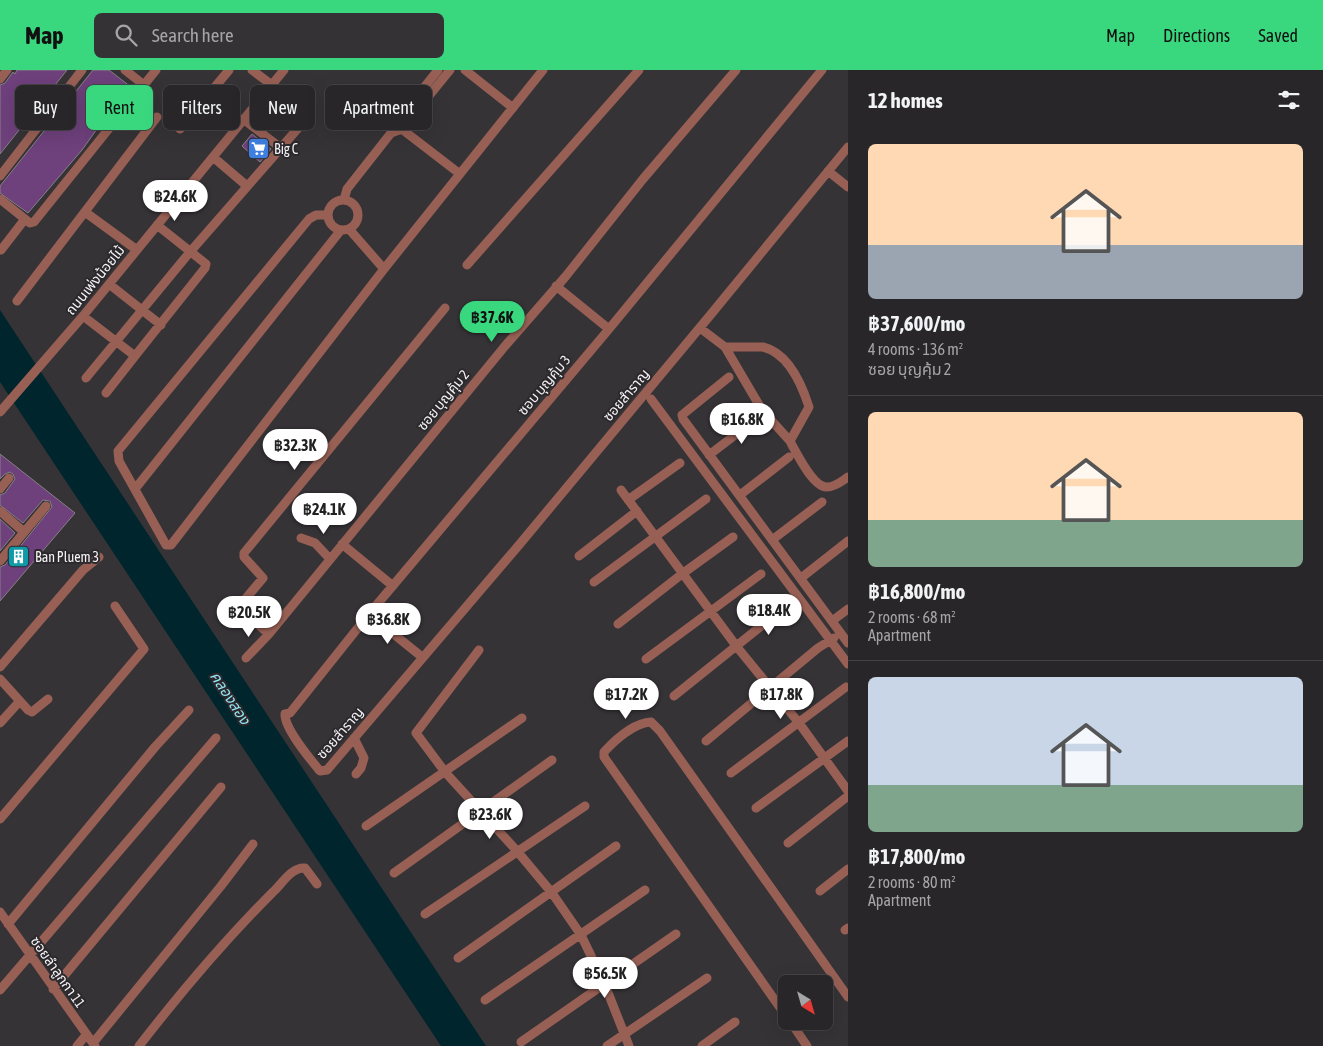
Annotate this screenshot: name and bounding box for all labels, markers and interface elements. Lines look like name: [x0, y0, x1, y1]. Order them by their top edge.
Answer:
search box: [94, 13, 444, 58]
icon: search: [112, 21, 140, 49]
text: Map: [25, 22, 64, 49]
text: Search here: [152, 24, 234, 46]
text: Map: [1106, 25, 1135, 46]
text: Directions: [1163, 25, 1230, 46]
text: Saved: [1258, 25, 1298, 46]
chip: Buy: [15, 85, 76, 130]
chip: Rent: [86, 85, 153, 130]
chip: Filters: [163, 85, 240, 130]
chip: New: [250, 85, 315, 130]
chip: Apartment: [325, 85, 432, 130]
icon: filters: [1275, 86, 1303, 114]
text: 12 homes: [868, 88, 943, 112]
supermarket icon: Big C: [246, 137, 270, 161]
place label: Big C: [274, 141, 299, 157]
icon: home: [1041, 176, 1131, 266]
pin: ฿24.6K: [134, 180, 216, 222]
text: ฿24.6K: [154, 187, 196, 205]
street label: ถนนเพ่งน้อยไม้: [62, 242, 128, 318]
pin: ฿37.6K: [451, 300, 533, 343]
text: ฿37.6K: [471, 308, 513, 326]
text: ฿37,600/mo: [868, 311, 965, 335]
text: 4 rooms · 136 m²: [868, 340, 963, 358]
street label: ซอบ บุญคุ้ม 3: [514, 352, 574, 419]
text: ซอย บุญคุ้ม 2: [868, 360, 951, 378]
street label: ซอยสำราญ: [600, 366, 652, 424]
street label: ซอย บุญคุ้ม 2: [414, 367, 473, 434]
pin: ฿16.8K: [701, 402, 783, 445]
text: ฿16.8K: [721, 410, 763, 428]
pin: ฿32.3K: [254, 428, 336, 471]
text: ฿32.3K: [274, 436, 316, 454]
icon: home: [1041, 445, 1131, 535]
pin: ฿24.1K: [283, 492, 365, 535]
text: ฿24.1K: [303, 500, 345, 518]
building icon: Ban Pluem 3: [7, 545, 31, 569]
place label: Ban Pluem 3: [35, 549, 99, 565]
text: ฿16,800/mo: [868, 579, 965, 603]
pin: ฿18.4K: [728, 594, 810, 636]
pin: ฿20.5K: [208, 596, 290, 638]
text: ฿18.4K: [748, 601, 790, 619]
pin: ฿36.8K: [347, 602, 429, 645]
text: ฿20.5K: [228, 603, 270, 621]
text: 2 rooms · 68 m²: [868, 608, 956, 626]
text: ฿36.8K: [367, 610, 409, 628]
text: Apartment: [868, 626, 931, 644]
water label: คลองสอง: [207, 668, 254, 728]
pin: ฿17.2K: [585, 678, 667, 720]
pin: ฿17.8K: [740, 678, 822, 720]
text: ฿17.2K: [605, 685, 647, 703]
text: ฿17.8K: [760, 685, 802, 703]
street label: ซอยสำราญ: [313, 704, 367, 762]
icon: home: [1041, 710, 1131, 800]
pin: ฿23.6K: [449, 798, 531, 840]
text: ฿23.6K: [469, 805, 511, 823]
text: ฿17,800/mo: [868, 844, 965, 868]
text: 2 rooms · 80 m²: [868, 873, 956, 891]
text: Apartment: [868, 891, 931, 909]
street label: ซอยลำลูกกา 11: [27, 933, 88, 1011]
pin: ฿56.5K: [564, 956, 646, 999]
text: ฿56.5K: [584, 964, 626, 982]
north arrow: [778, 975, 832, 1030]
map controls: [778, 975, 833, 1030]

